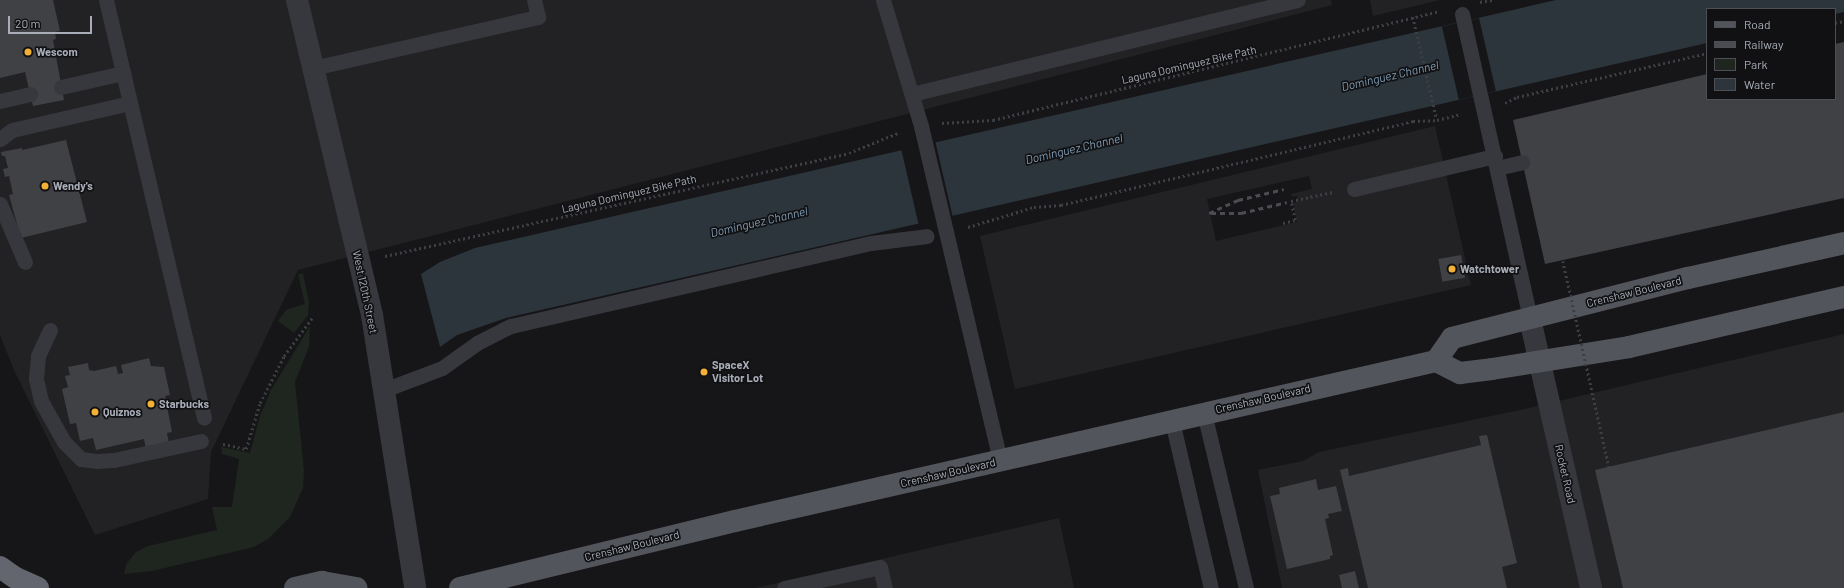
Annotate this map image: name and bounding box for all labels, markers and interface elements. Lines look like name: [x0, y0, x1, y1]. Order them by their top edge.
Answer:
scale bar: [10, 8, 94, 34]
legend: [1706, 8, 1836, 100]
text: 20 m: [15, 16, 41, 30]
text: Road: [1744, 17, 1771, 31]
text: Railway: [1744, 37, 1783, 51]
street label: Laguna Dominguez Bike Path: [1120, 43, 1258, 87]
place label: Wescom: [36, 45, 78, 59]
marker: Wescom: [23, 47, 33, 57]
text: Park: [1744, 57, 1768, 71]
water label: Dominguez Channel: [1340, 58, 1440, 94]
text: Water: [1744, 77, 1775, 91]
water label: Dominguez Channel: [1024, 131, 1124, 167]
street label: Laguna Dominguez Bike Path: [560, 172, 698, 216]
place label: Wendy's: [53, 179, 93, 193]
marker: Wendy's: [40, 181, 50, 191]
water label: Dominguez Channel: [709, 204, 809, 240]
street label: West 120th Street: [350, 249, 380, 335]
place label: Watchtower: [1460, 262, 1519, 276]
marker: Watchtower: [1447, 264, 1457, 274]
street label: Crenshaw Boulevard: [1585, 274, 1683, 310]
place label: SpaceX Visitor Lot: [712, 359, 763, 385]
marker: SpaceX Visitor Lot: [699, 367, 709, 377]
street label: Crenshaw Boulevard: [1214, 382, 1312, 416]
place label: Starbucks: [159, 397, 209, 411]
marker: Starbucks: [146, 399, 156, 409]
place label: Quiznos: [103, 405, 141, 419]
marker: Quiznos: [90, 407, 100, 417]
street label: Rocket Road: [1552, 443, 1578, 505]
street label: Crenshaw Boulevard: [899, 456, 997, 490]
street label: Crenshaw Boulevard: [583, 528, 681, 564]

